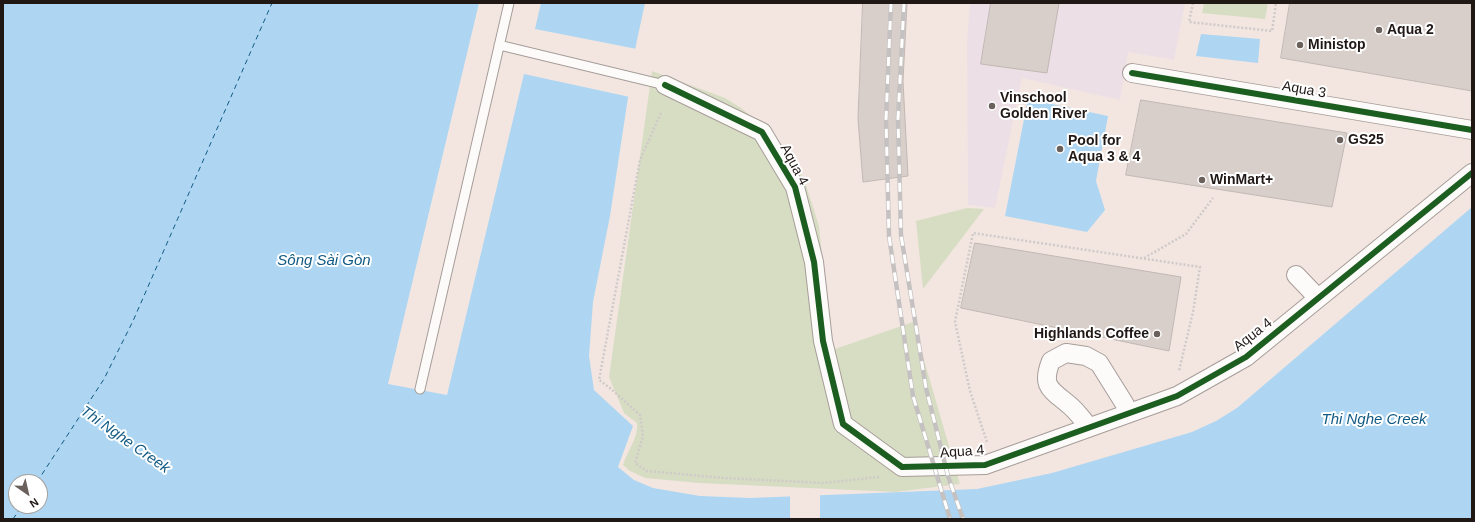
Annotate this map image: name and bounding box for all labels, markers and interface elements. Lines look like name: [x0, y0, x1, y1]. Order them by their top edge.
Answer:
place label: Aqua 2: [1387, 22, 1434, 38]
marker: Aqua 2: [1374, 25, 1384, 35]
place label: Ministop: [1308, 37, 1366, 53]
marker: Ministop: [1295, 40, 1305, 50]
street label: Aqua 3: [1281, 78, 1327, 102]
place label: Vinschool Golden River: [1000, 90, 1087, 122]
marker: Vinschool Golden River: [987, 101, 997, 111]
place label: GS25: [1348, 132, 1384, 148]
place label: Pool for Aqua 3 & 4: [1068, 133, 1140, 166]
marker: GS25: [1335, 135, 1345, 145]
street label: Aqua 4: [776, 141, 812, 189]
marker: Pool for Aqua 3 & 4: [1055, 144, 1065, 154]
place label: WinMart+: [1210, 172, 1273, 188]
marker: WinMart+: [1197, 175, 1207, 185]
water label: Sông Sài Gòn: [277, 252, 371, 270]
street label: Aqua 4: [1230, 315, 1276, 355]
place label: Highlands Coffee: [1034, 326, 1149, 342]
marker: Highlands Coffee: [1152, 329, 1162, 339]
water label: Thi Nghe Creek: [77, 403, 173, 477]
water label: Thi Nghe Creek: [1321, 411, 1427, 429]
street label: Aqua 4: [939, 442, 985, 462]
north arrow: [8, 474, 48, 514]
text: N: [28, 496, 41, 510]

